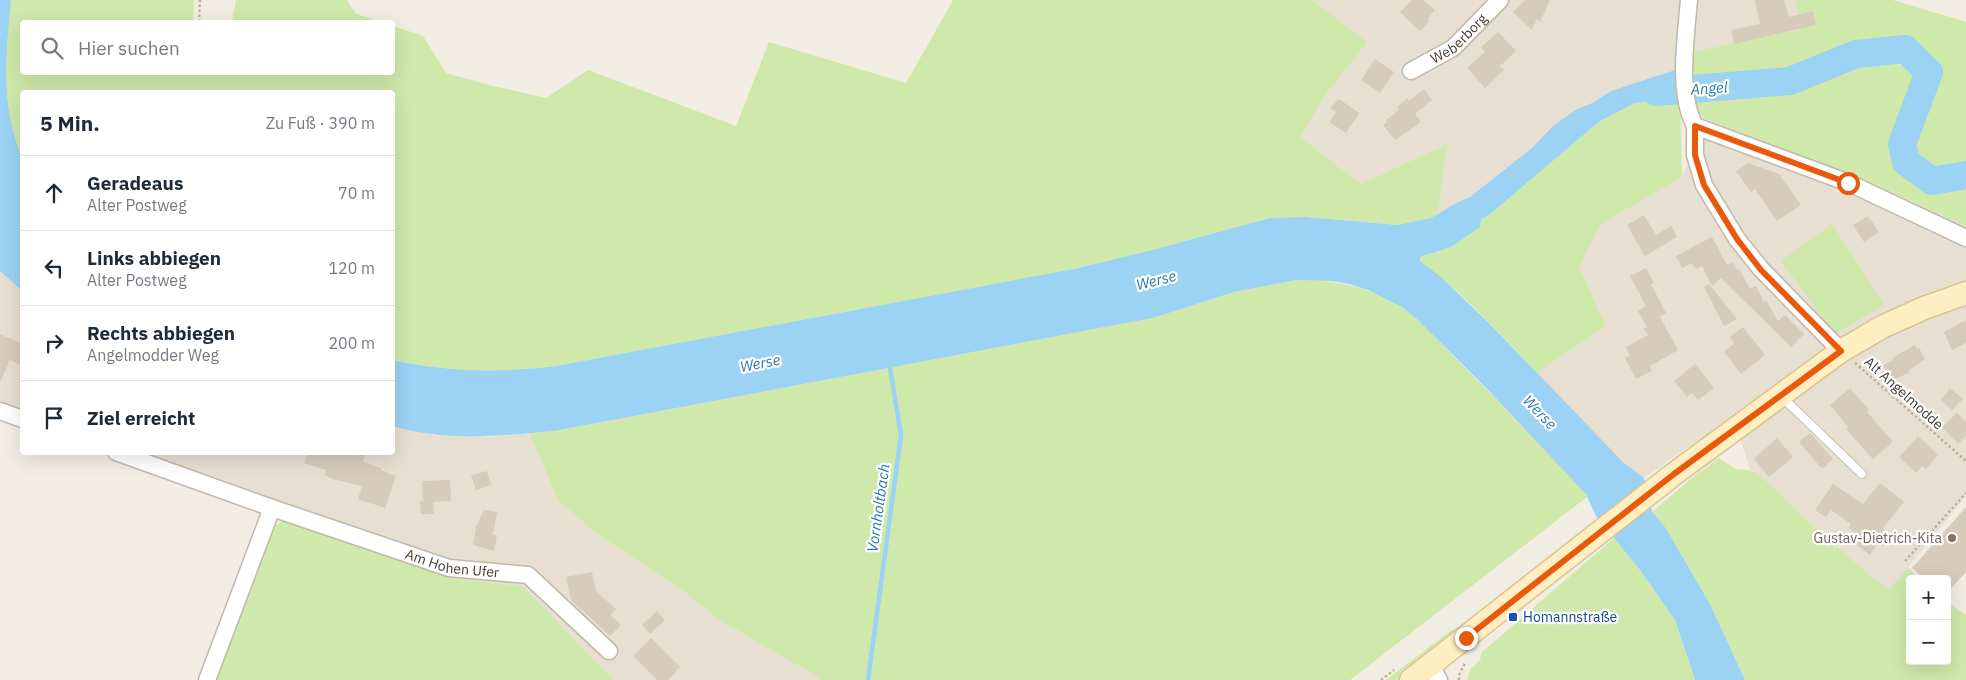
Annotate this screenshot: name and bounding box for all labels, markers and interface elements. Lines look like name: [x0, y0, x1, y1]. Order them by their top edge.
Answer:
street label: Weberborg: [1427, 9, 1491, 68]
search box: [20, 20, 395, 75]
icon: search: [38, 34, 66, 62]
text: Hier suchen: [78, 36, 180, 60]
water label: Angel: [1689, 77, 1728, 99]
text: 5 Min.: [40, 109, 100, 137]
text: Zu Fuß · 390 m: [266, 113, 375, 133]
text: Geradeaus: [87, 171, 184, 195]
route start: [1837, 172, 1860, 195]
icon: ahead: [40, 179, 68, 207]
text: 70 m: [338, 183, 375, 203]
text: Alter Postweg: [87, 195, 187, 215]
text: Links abbiegen: [87, 246, 221, 270]
icon: left: [40, 254, 68, 282]
text: 120 m: [328, 258, 375, 278]
water label: Werse: [1134, 266, 1178, 294]
text: Alter Postweg: [87, 270, 187, 290]
text: Rechts abbiegen: [87, 321, 235, 345]
icon: right: [40, 329, 68, 357]
text: 200 m: [328, 333, 375, 353]
text: Angelmodder Weg: [87, 345, 219, 365]
water label: Werse: [738, 350, 782, 376]
street label: Alt Angelmodde: [1861, 353, 1948, 434]
water label: Werse: [1519, 391, 1561, 433]
icon: arrive: [40, 404, 68, 432]
text: Ziel erreicht: [87, 406, 195, 430]
water label: Vornholtbach: [862, 462, 894, 554]
place label: Gustav-Dietrich-Kita: [1814, 529, 1943, 547]
marker: Gustav-Dietrich-Kita: [1946, 532, 1958, 544]
street label: Am Hohen Ufer: [403, 545, 500, 581]
map controls: [1906, 575, 1951, 665]
button: +: [1906, 575, 1951, 620]
place label: Homannstraße: [1523, 608, 1617, 626]
marker: Homannstraße: [1507, 611, 1519, 623]
button: −: [1906, 620, 1951, 665]
route end: [1455, 627, 1478, 650]

